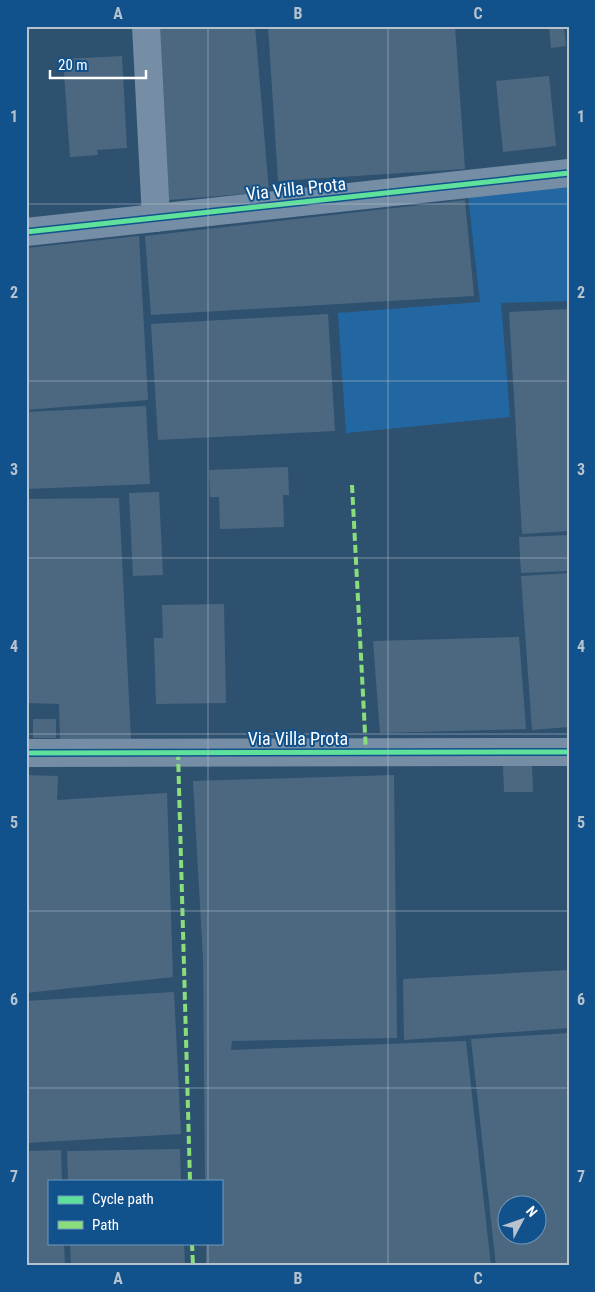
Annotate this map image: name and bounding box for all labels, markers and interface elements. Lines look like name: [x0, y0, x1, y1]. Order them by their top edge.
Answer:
text: A: [113, 4, 123, 23]
text: B: [294, 4, 303, 23]
text: C: [473, 4, 483, 23]
scale bar: [50, 48, 146, 80]
text: 20 m: [58, 56, 88, 74]
text: 1: [10, 107, 18, 126]
text: 1: [577, 107, 585, 126]
street label: Via Villa Prota: [245, 173, 347, 204]
text: 2: [10, 283, 18, 302]
text: 2: [577, 283, 585, 302]
text: 3: [10, 460, 18, 479]
text: 3: [577, 460, 585, 479]
text: 4: [10, 637, 18, 656]
text: 4: [577, 637, 585, 656]
street label: Via Villa Prota: [248, 728, 348, 749]
text: 5: [10, 813, 18, 832]
text: 5: [577, 813, 585, 832]
text: 6: [10, 990, 18, 1009]
text: 6: [577, 990, 585, 1009]
text: 7: [10, 1167, 18, 1186]
text: 7: [577, 1167, 585, 1186]
legend: [48, 1180, 222, 1244]
text: Cycle path: [92, 1190, 154, 1208]
north arrow: [498, 1194, 548, 1244]
text: N: [523, 1203, 541, 1220]
text: Path: [92, 1216, 119, 1234]
text: A: [113, 1269, 123, 1288]
text: B: [294, 1269, 303, 1288]
text: C: [473, 1269, 483, 1288]

